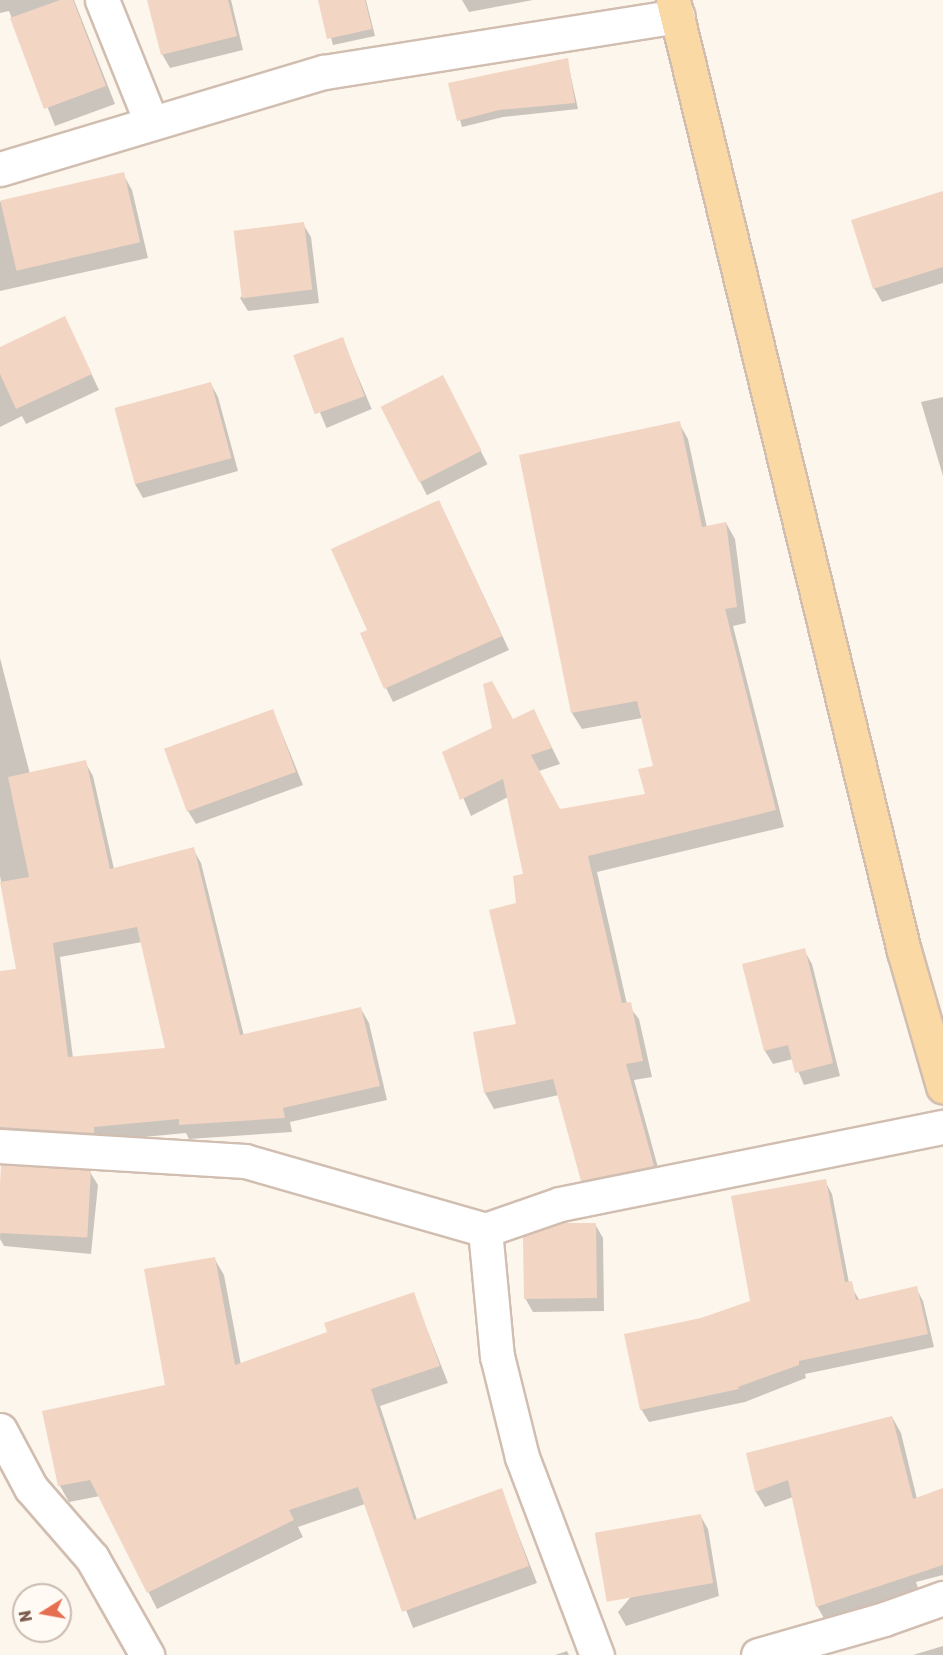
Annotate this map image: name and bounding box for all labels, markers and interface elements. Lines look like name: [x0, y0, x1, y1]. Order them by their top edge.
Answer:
north arrow: [12, 1583, 72, 1643]
text: N: [15, 1609, 36, 1624]

